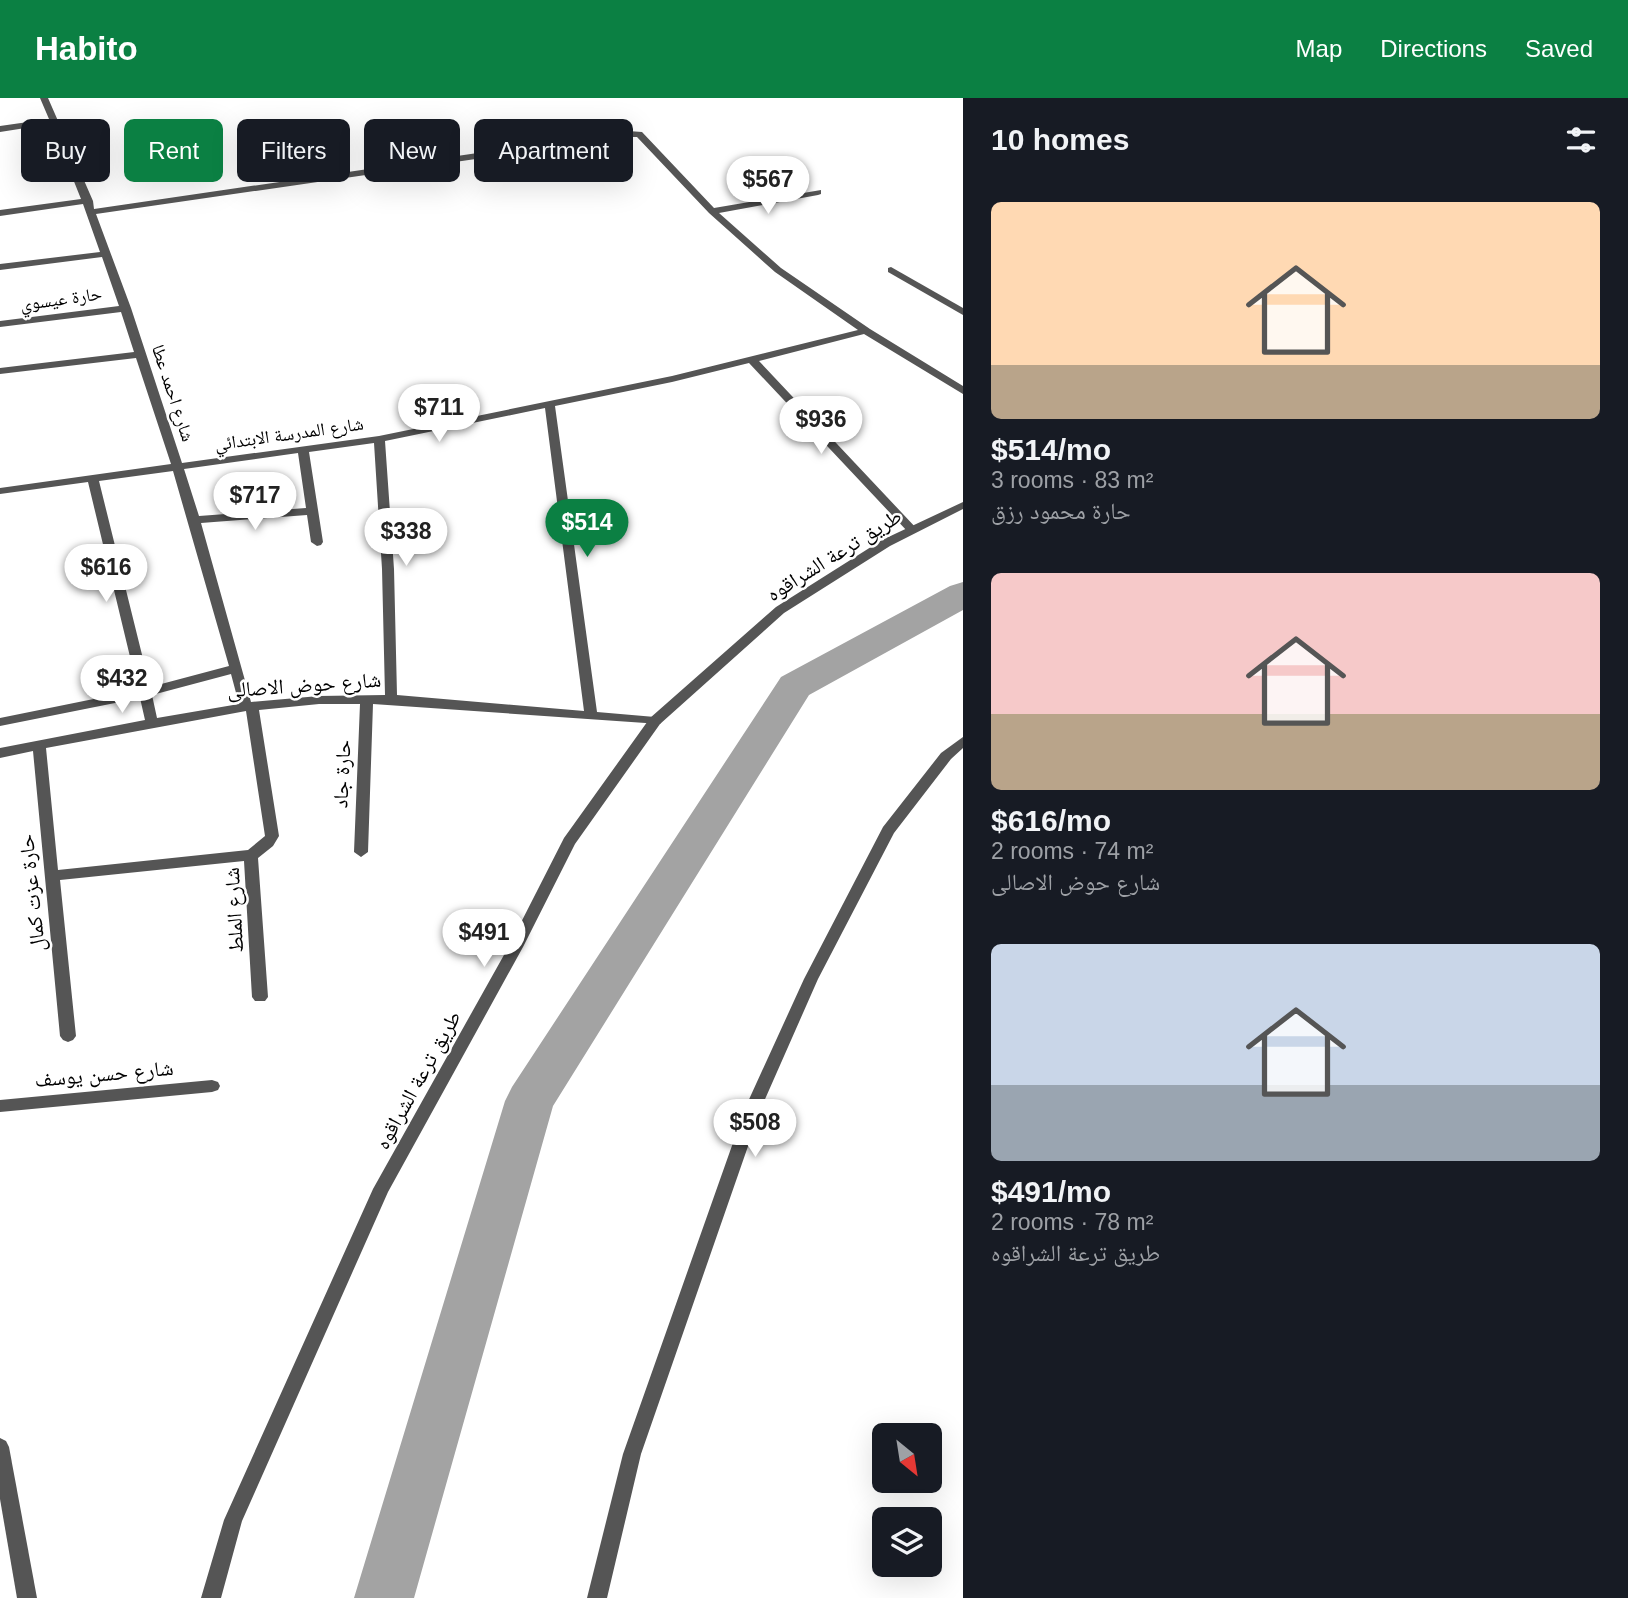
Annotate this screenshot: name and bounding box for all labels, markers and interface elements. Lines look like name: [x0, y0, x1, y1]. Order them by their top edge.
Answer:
text: Habito: [35, 30, 138, 67]
text: Map: [1296, 35, 1342, 62]
text: Directions: [1380, 35, 1487, 62]
text: Saved: [1525, 35, 1593, 62]
chip: Buy: [21, 119, 110, 182]
chip: Rent: [124, 119, 223, 182]
chip: Filters: [237, 119, 350, 182]
chip: New: [364, 119, 460, 182]
chip: Apartment: [474, 119, 633, 182]
icon: filters: [1562, 121, 1600, 159]
text: 10 homes: [991, 123, 1129, 156]
pin: $567: [727, 156, 809, 216]
text: $567: [742, 166, 794, 192]
icon: home: [1233, 247, 1359, 373]
street label: حارة عيسوي: [19, 283, 104, 319]
street label: شارع احمد عطا: [147, 342, 198, 444]
pin: $711: [398, 384, 480, 444]
text: $711: [414, 394, 464, 420]
pin: $936: [780, 396, 862, 456]
text: $936: [795, 406, 847, 432]
street label: شارع المدرسة الابتدائي: [213, 414, 365, 459]
text: $514/mo: [991, 433, 1111, 466]
text: 3 rooms · 83 m²: [991, 467, 1153, 493]
pin: $717: [214, 472, 296, 532]
text: $717: [229, 482, 281, 508]
text: حارة محمود رزق: [991, 498, 1131, 524]
pin: $514: [546, 500, 628, 559]
street label: طريق ترعة الشراقوه: [762, 504, 906, 607]
pin: $338: [365, 508, 447, 568]
text: $514: [561, 509, 613, 535]
text: $338: [380, 518, 432, 544]
pin: $616: [65, 545, 147, 604]
text: $616: [80, 554, 132, 580]
icon: home: [1233, 618, 1359, 744]
pin: $432: [81, 656, 163, 715]
text: $432: [96, 665, 148, 691]
street label: شارع حوض الاصالى: [226, 668, 382, 703]
street label: حارة جاد: [328, 739, 355, 809]
text: $616/mo: [991, 804, 1111, 837]
street label: حارة عزت كمال: [14, 833, 50, 953]
text: 2 rooms · 74 m²: [991, 838, 1153, 864]
street label: شارع الملط: [220, 867, 249, 953]
text: شارع حوض الاصالى: [991, 869, 1160, 895]
pin: $491: [443, 910, 525, 969]
text: $491: [458, 919, 510, 945]
icon: home: [1233, 989, 1359, 1115]
street label: طريق ترعة الشراقوه: [370, 1007, 467, 1154]
street label: شارع حسن يوسف: [34, 1056, 174, 1093]
pin: $508: [714, 1100, 796, 1159]
text: $508: [729, 1109, 781, 1135]
text: $491/mo: [991, 1175, 1111, 1208]
text: 2 rooms · 78 m²: [991, 1209, 1153, 1235]
text: طريق ترعة الشراقوه: [991, 1240, 1160, 1266]
north arrow: [872, 1423, 942, 1493]
map controls: [872, 1423, 942, 1577]
button: layers: [872, 1507, 942, 1577]

